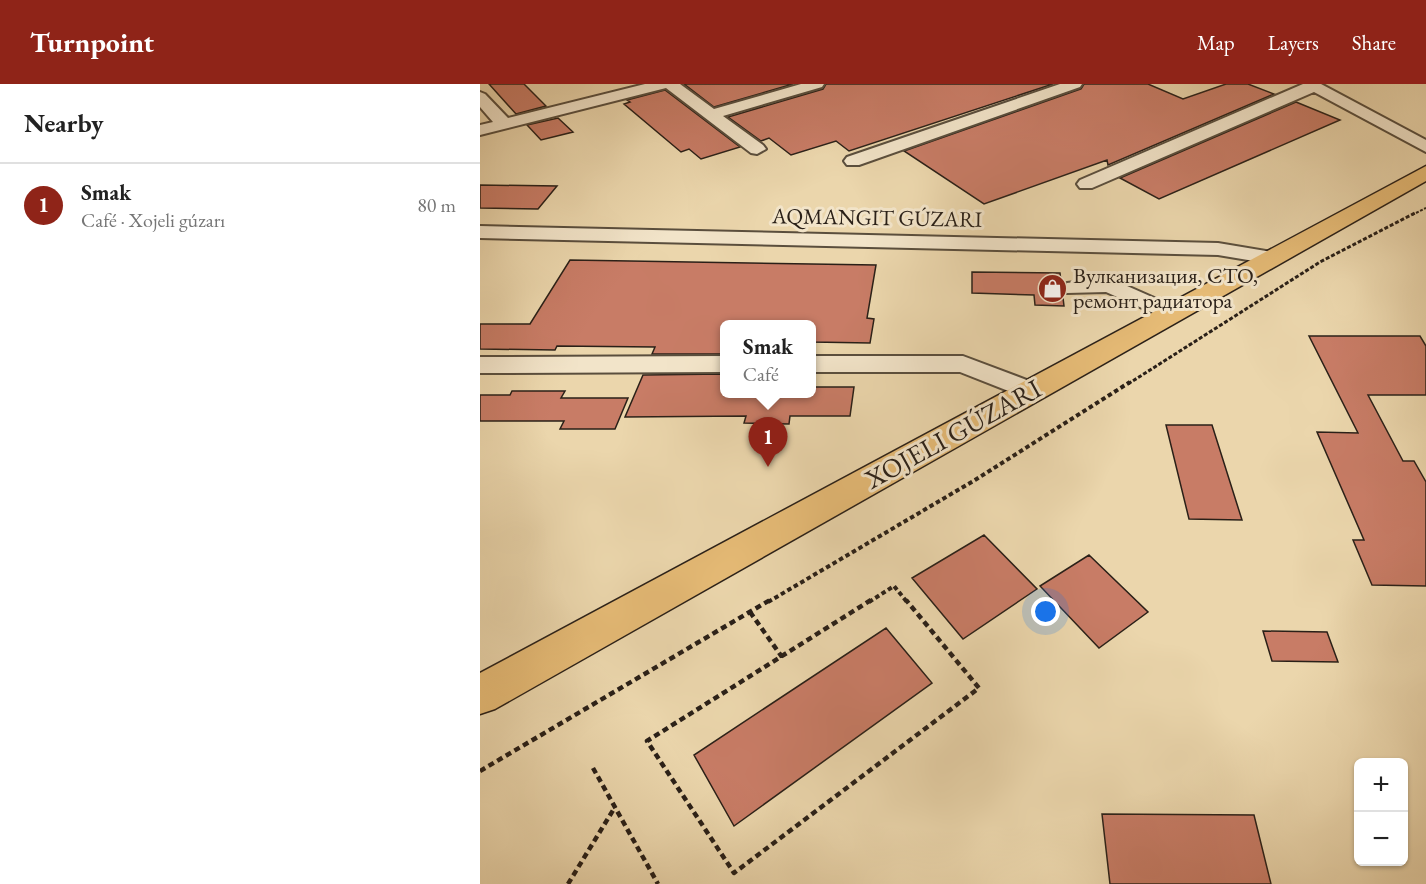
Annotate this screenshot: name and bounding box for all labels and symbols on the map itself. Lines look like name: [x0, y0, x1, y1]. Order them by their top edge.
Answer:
street label: AQMANGIT GÚZARI: [771, 201, 983, 234]
place label: Вулканизация, СТО, ремонт радиатора: [1073, 261, 1258, 315]
shop icon: Вулканизация, СТО, ремонт радиатора: [1036, 272, 1068, 304]
street label: XOJELI GÚZARI: [857, 371, 1047, 497]
pin: 1: [748, 418, 788, 467]
your location: [1031, 597, 1060, 626]

